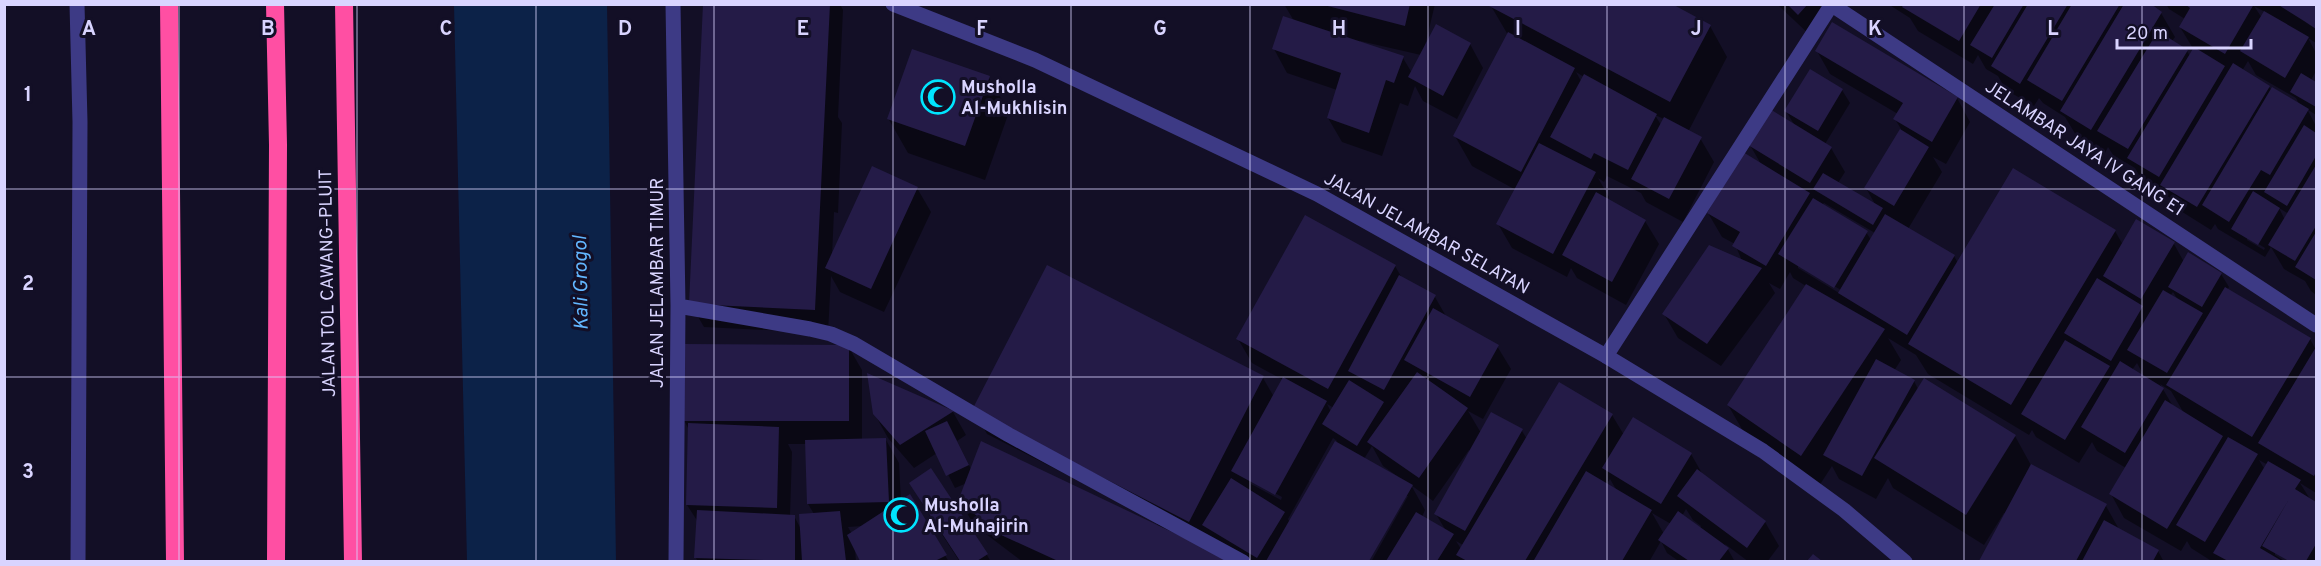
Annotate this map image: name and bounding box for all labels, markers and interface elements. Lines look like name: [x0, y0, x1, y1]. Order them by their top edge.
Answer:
scale bar: [2117, 12, 2250, 50]
text: A: [82, 17, 96, 43]
text: B: [261, 17, 275, 43]
text: C: [440, 17, 452, 43]
text: D: [618, 17, 632, 43]
text: E: [797, 17, 809, 43]
text: F: [976, 17, 988, 43]
text: G: [1153, 17, 1167, 43]
text: H: [1332, 17, 1346, 43]
text: I: [1515, 17, 1521, 43]
text: J: [1690, 17, 1702, 43]
text: K: [1868, 17, 1882, 43]
text: L: [2047, 17, 2059, 43]
text: 20 m: [2126, 23, 2168, 46]
street label: JELAMBAR JAYA IV GANG E1: [1980, 76, 2188, 222]
place label: Musholla Al-Mukhlisin: [961, 77, 1067, 121]
mosque icon: Musholla Al-Mukhlisin: [920, 79, 956, 115]
text: 1: [24, 83, 32, 109]
street label: JALAN JELAMBAR SELATAN: [1319, 168, 1533, 301]
street label: JALAN TOL CAWANG–PLUIT: [315, 169, 342, 397]
street label: JALAN JELAMBAR TIMUR: [647, 178, 670, 388]
water label: Kali Grogol: [568, 234, 596, 331]
text: 2: [22, 272, 34, 298]
text: 3: [22, 460, 34, 486]
place label: Musholla Al-Muhajirin: [924, 495, 1029, 539]
mosque icon: Musholla Al-Muhajirin: [883, 497, 919, 533]

